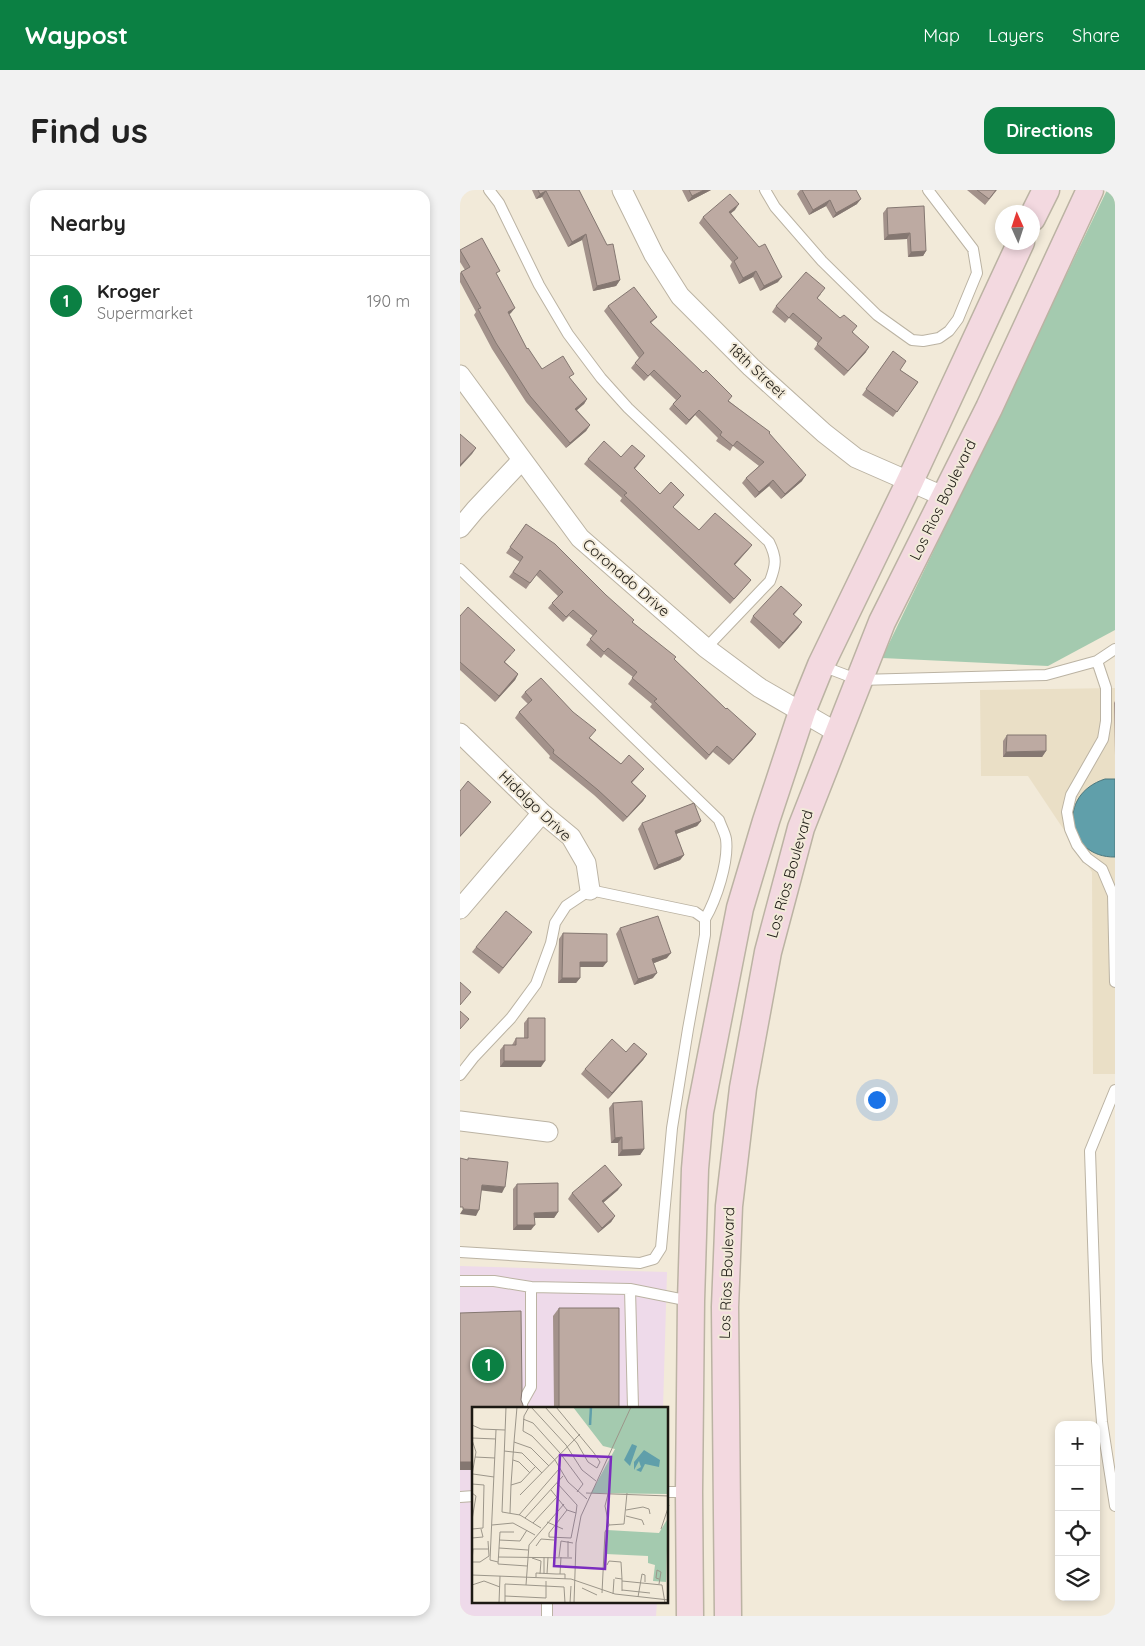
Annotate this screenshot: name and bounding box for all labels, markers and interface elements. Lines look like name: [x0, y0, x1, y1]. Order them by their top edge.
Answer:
text: Waypost: [25, 20, 128, 50]
text: Map: [923, 24, 960, 47]
text: Layers: [988, 24, 1044, 47]
text: Share: [1072, 24, 1120, 47]
button: Directions: [984, 107, 1115, 154]
text: Find us: [30, 108, 148, 152]
north arrow: [995, 205, 1040, 250]
text: Nearby: [50, 210, 126, 236]
text: Kroger: [97, 279, 160, 303]
text: 1: [63, 291, 69, 311]
text: 190 m: [367, 291, 410, 311]
text: Supermarket: [97, 303, 193, 323]
street label: 18th Street: [724, 339, 790, 402]
street label: Los Rios Boulevard: [905, 436, 980, 563]
street label: Coronado Drive: [579, 535, 674, 621]
street label: Hidalgo Drive: [495, 766, 576, 845]
street label: Los Rios Boulevard: [762, 808, 817, 940]
your location: [864, 1087, 890, 1113]
street label: Los Rios Boulevard: [715, 1207, 738, 1339]
pin: 1: [472, 1346, 504, 1384]
inset map: [472, 1407, 669, 1604]
map controls: [1055, 1421, 1100, 1601]
button: +: [1055, 1421, 1100, 1466]
button: −: [1055, 1466, 1100, 1511]
button: locate: [1055, 1511, 1100, 1556]
button: layers: [1055, 1556, 1100, 1601]

